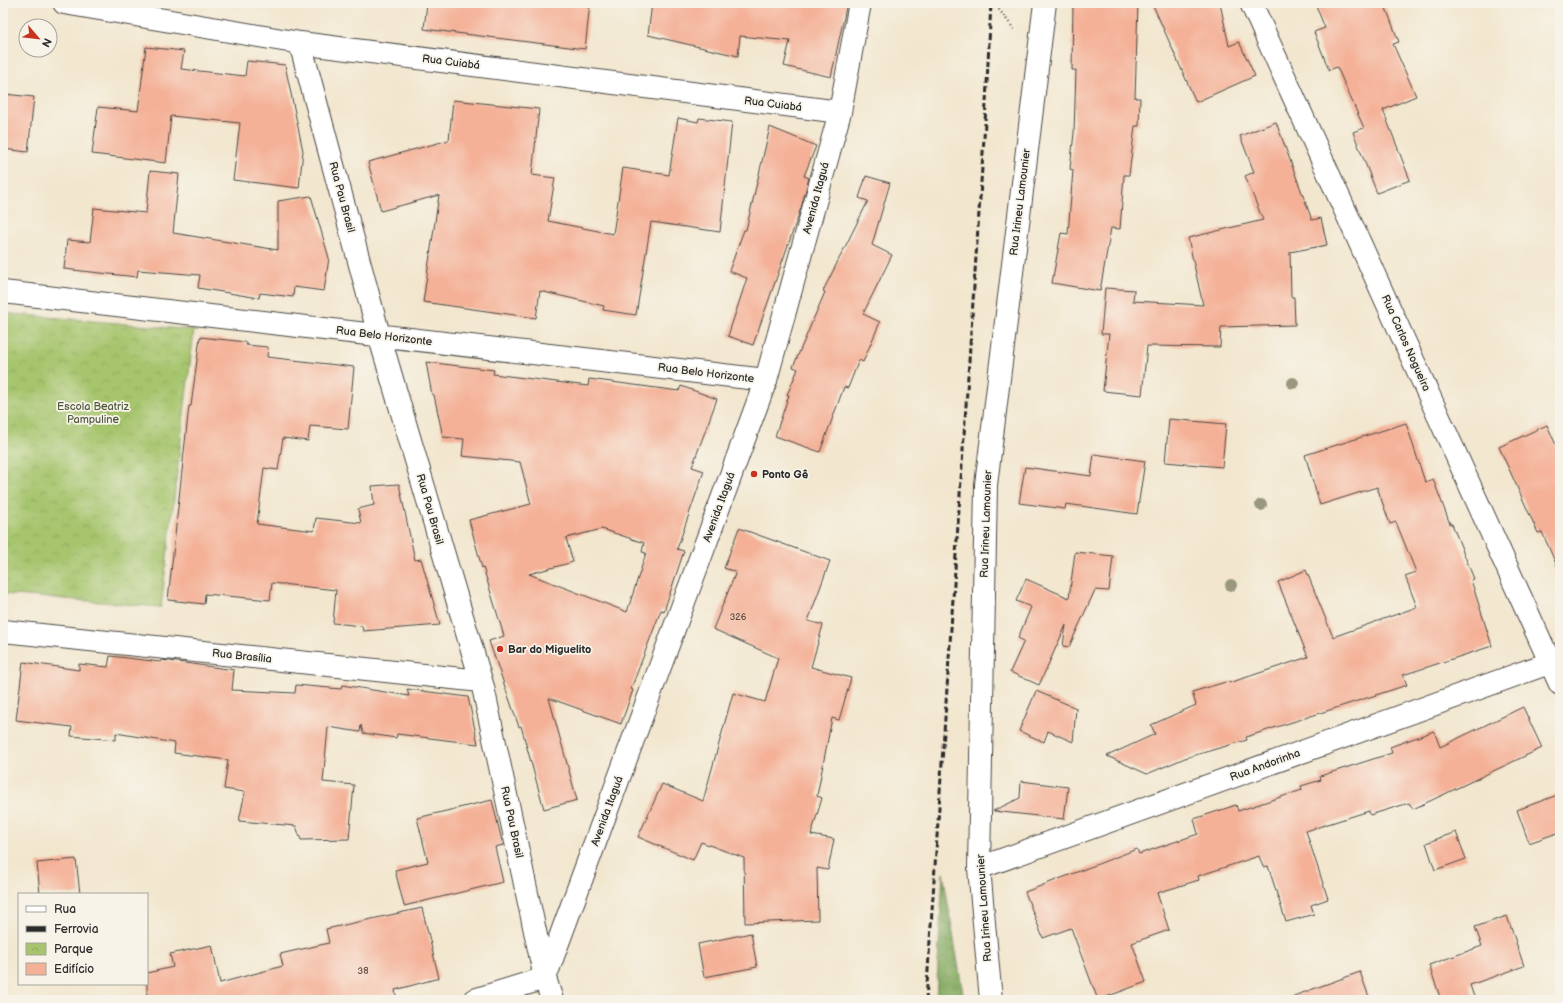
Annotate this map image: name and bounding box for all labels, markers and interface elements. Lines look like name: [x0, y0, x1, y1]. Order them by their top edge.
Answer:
north arrow: [18, 18, 58, 58]
text: N: [39, 36, 54, 49]
street label: Rua Cuiabá: [421, 52, 481, 72]
street label: Rua Cuiabá: [743, 94, 803, 114]
street label: Rua Irineu Lamounier: [1007, 147, 1033, 256]
street label: Rua Pau Brasil: [326, 160, 358, 234]
street label: Avenida Itaguá: [800, 161, 832, 235]
street label: Rua Carlos Nogueira: [1379, 293, 1433, 393]
street label: Rua Belo Horizonte: [335, 324, 433, 348]
street label: Rua Belo Horizonte: [657, 361, 755, 385]
park label: Escola Beatriz Pampuline: [57, 400, 130, 426]
place label: Ponto Gê: [762, 468, 809, 481]
marker: Ponto Gê: [749, 469, 759, 479]
street label: Rua Irineu Lamounier: [978, 469, 994, 578]
street label: Avenida Itaguá: [700, 470, 738, 544]
street label: Rua Pau Brasil: [414, 472, 446, 546]
house number: 326: [730, 612, 747, 623]
place label: Bar do Miguelito: [508, 643, 591, 656]
marker: Bar do Miguelito: [495, 644, 505, 654]
street label: Rua Brasília: [212, 646, 272, 666]
street label: Rua Andorinha: [1228, 746, 1302, 784]
street label: Avenida Itaguá: [588, 774, 626, 848]
street label: Rua Pau Brasil: [498, 785, 526, 859]
street label: Rua Irineu Lamounier: [974, 853, 994, 962]
legend: [18, 893, 148, 985]
text: Rua: [54, 902, 76, 917]
text: Ferrovia: [54, 922, 99, 937]
text: Parque: [54, 942, 93, 957]
text: Edifício: [54, 962, 94, 977]
house number: 38: [358, 966, 368, 977]

